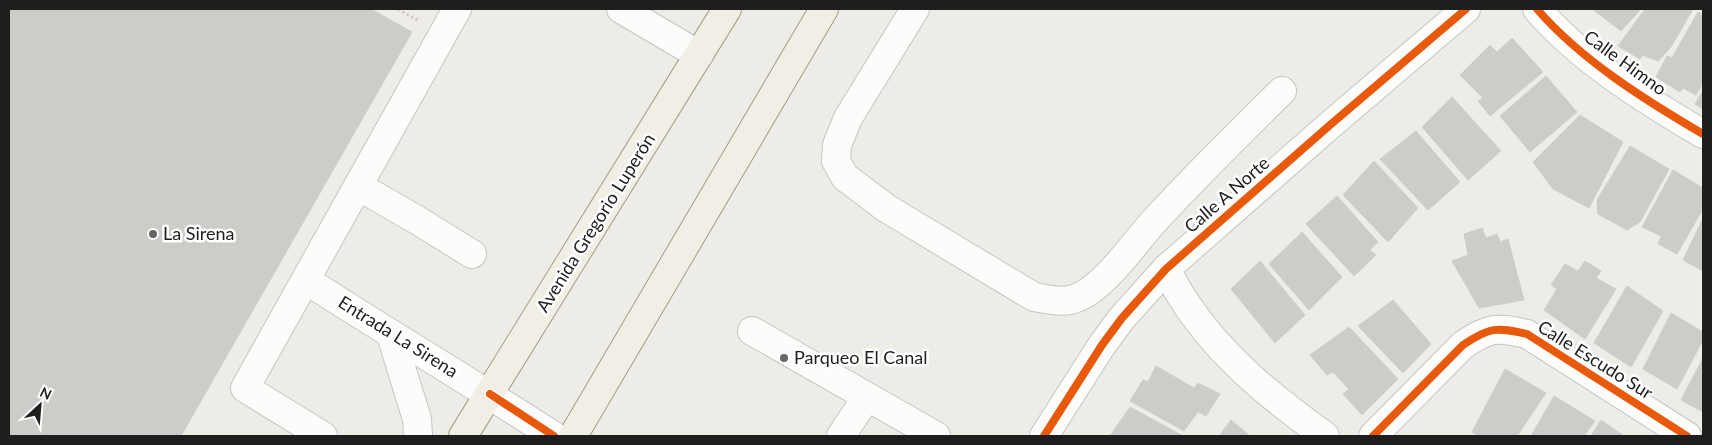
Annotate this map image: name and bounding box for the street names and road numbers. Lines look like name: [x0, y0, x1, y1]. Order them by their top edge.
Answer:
street label: Calle Himno: [1580, 25, 1671, 99]
street label: Avenida Gregorio Luperón: [531, 129, 659, 316]
street label: Calle A Norte: [1179, 151, 1273, 237]
street label: Entrada La Sirena: [335, 291, 462, 382]
street label: Calle Escudo Sur: [1534, 315, 1657, 404]

